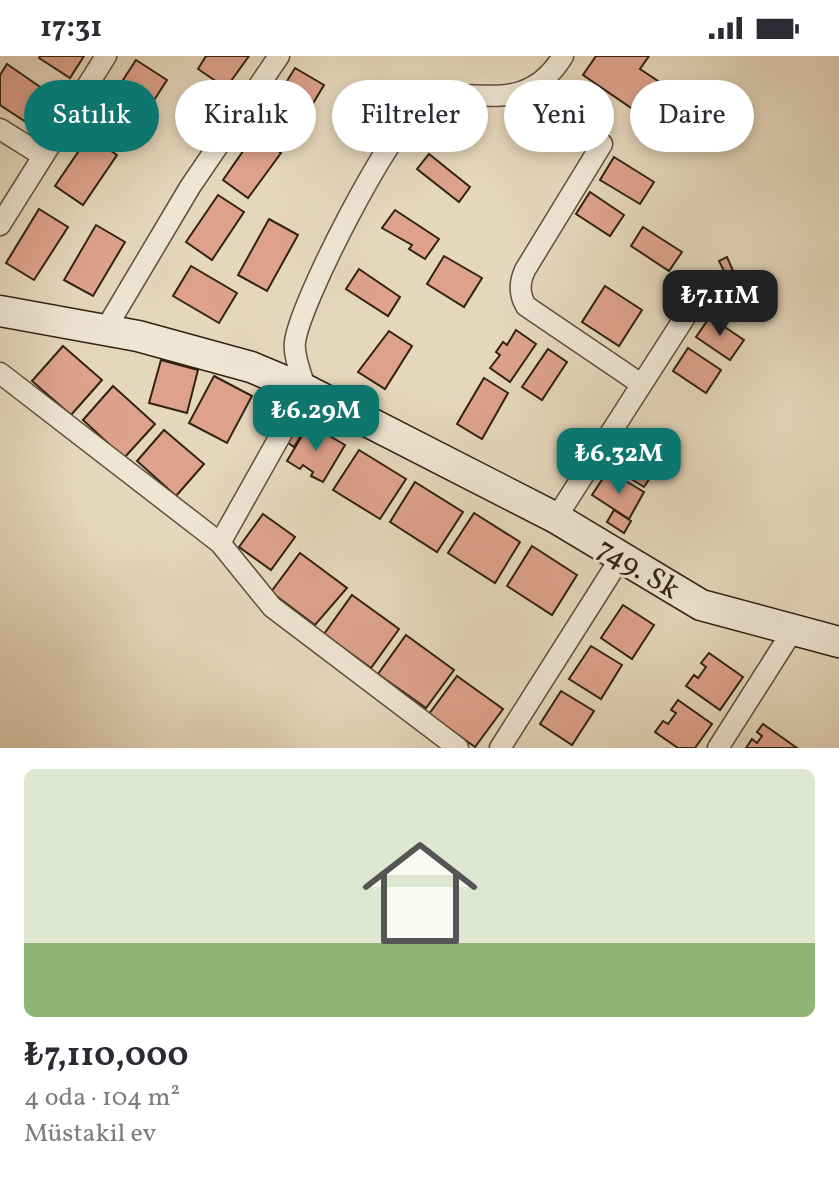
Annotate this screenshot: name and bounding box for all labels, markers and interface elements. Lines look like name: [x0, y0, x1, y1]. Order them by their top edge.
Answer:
text: 17:31: [40, 7, 102, 49]
chip: Satılık: [24, 80, 159, 152]
chip: Kiralık: [175, 80, 316, 152]
chip: Filtreler: [332, 80, 488, 152]
chip: Yeni: [504, 80, 614, 152]
chip: Daire: [630, 80, 754, 152]
pin: ₺7.11M: [655, 270, 785, 338]
text: ₺7.11M: [681, 278, 759, 314]
pin: ₺6.29M: [251, 385, 381, 453]
text: ₺6.29M: [271, 393, 361, 429]
pin: ₺6.32M: [554, 428, 684, 496]
text: ₺6.32M: [575, 436, 663, 472]
street label: 749. Sk: [589, 529, 687, 611]
icon: home: [348, 821, 492, 965]
text: ₺7,110,000: [24, 1033, 188, 1080]
text: 4 oda · 104 m²: [24, 1080, 180, 1116]
text: Müstakil ev: [24, 1116, 156, 1152]

